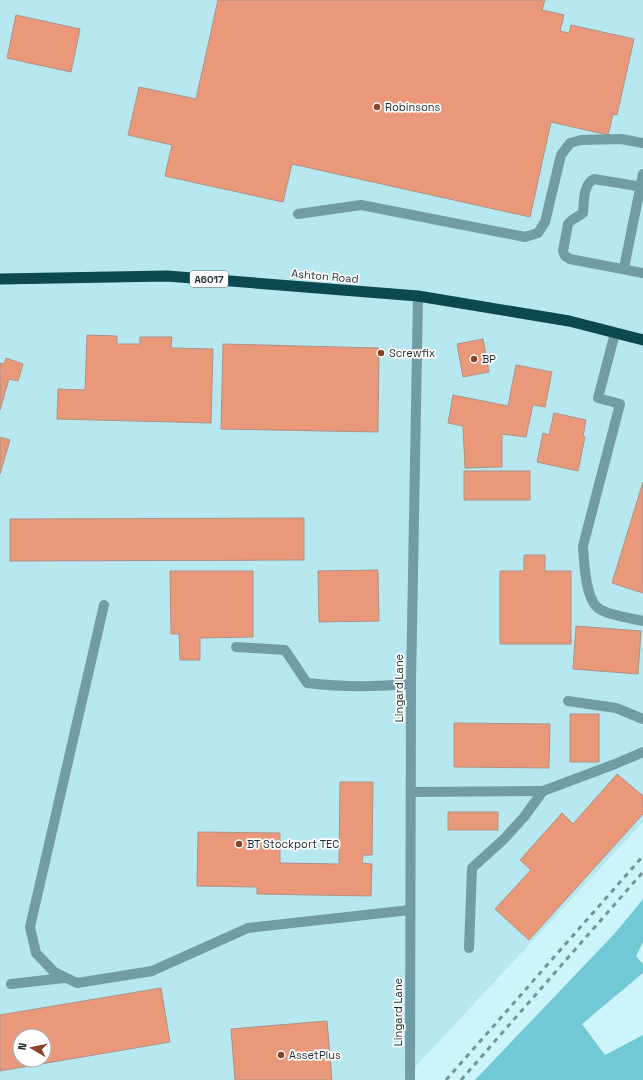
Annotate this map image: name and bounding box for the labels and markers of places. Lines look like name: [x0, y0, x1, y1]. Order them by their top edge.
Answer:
place label: Robinsons: [385, 100, 441, 114]
marker: Robinsons: [372, 102, 382, 112]
place label: Screwfix: [389, 346, 436, 360]
marker: Screwfix: [376, 348, 386, 358]
place label: BP: [482, 352, 496, 366]
marker: BP: [469, 354, 479, 364]
place label: BT Stockport TEC: [247, 837, 339, 851]
marker: BT Stockport TEC: [234, 839, 244, 849]
place label: AssetPlus: [289, 1048, 341, 1062]
marker: AssetPlus: [276, 1050, 286, 1060]

